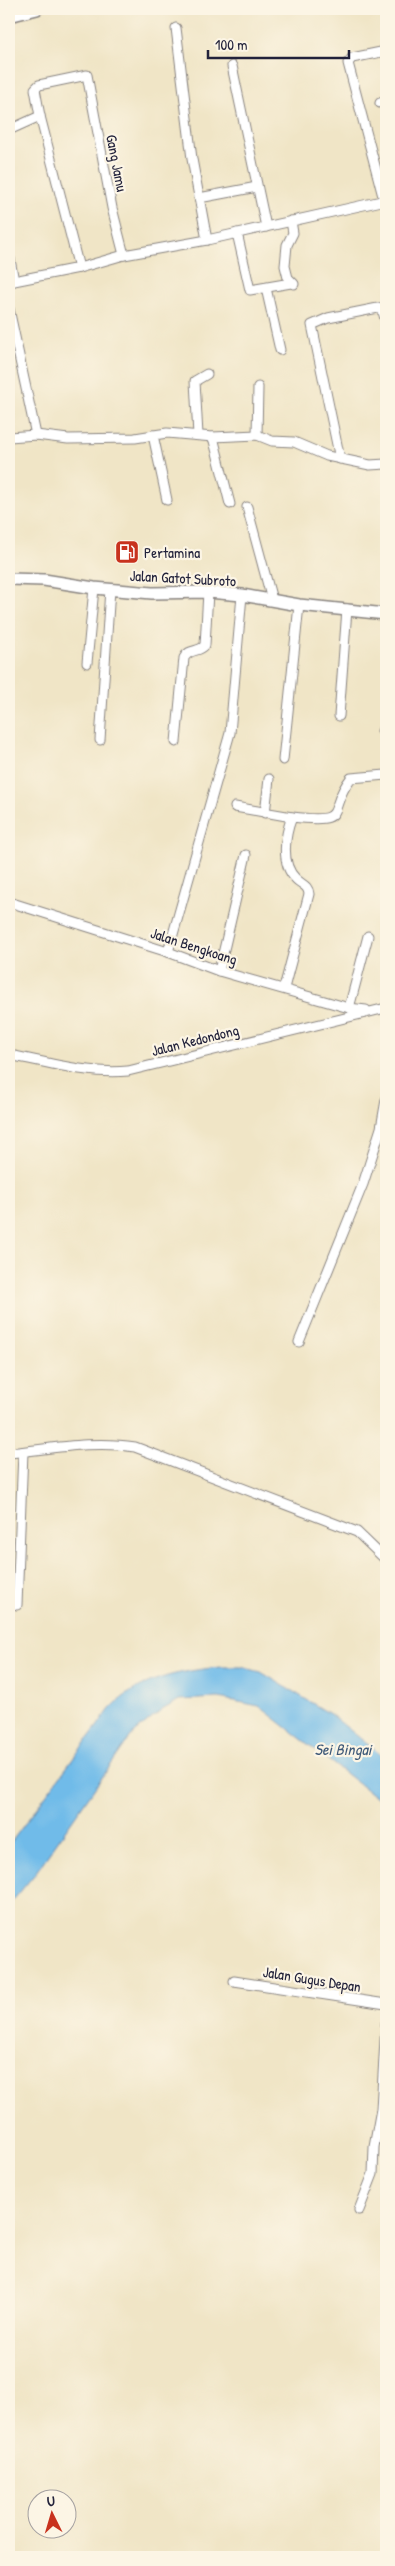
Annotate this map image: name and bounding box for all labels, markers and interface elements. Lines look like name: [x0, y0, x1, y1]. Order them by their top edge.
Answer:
scale bar: [208, 28, 349, 60]
text: 100 m: [215, 34, 248, 55]
street label: Gang Jamu: [101, 133, 133, 193]
fuel station icon: Pertamina: [114, 539, 140, 565]
place label: Pertamina: [144, 542, 200, 563]
street label: Jalan Gatot Subroto: [129, 565, 237, 591]
street label: Jalan Bengkoang: [148, 922, 240, 970]
street label: Jalan Kedondong: [149, 1019, 241, 1061]
water label: Sei Bingai: [315, 1738, 373, 1760]
street label: Jalan Gugus Depan: [262, 1961, 363, 1997]
north arrow: [28, 2488, 78, 2538]
text: U: [46, 2491, 56, 2510]

